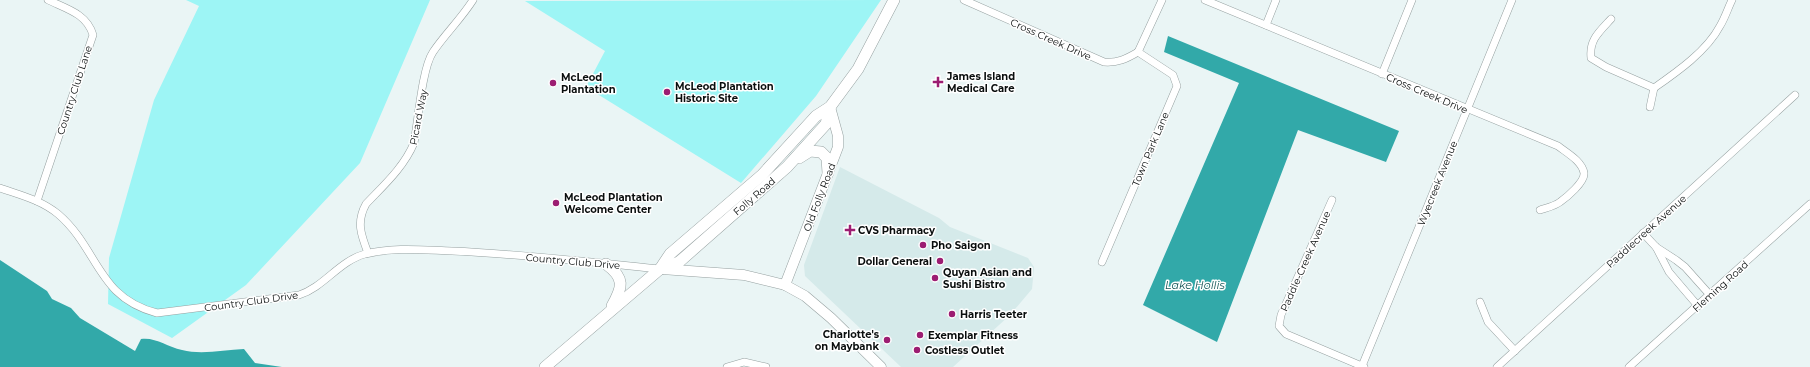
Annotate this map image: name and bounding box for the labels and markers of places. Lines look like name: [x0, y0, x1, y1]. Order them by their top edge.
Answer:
place label: James Island Medical Care: [946, 70, 1015, 95]
place label: McLeod Plantation: [561, 71, 616, 96]
marker: James Island Medical Care: [932, 76, 944, 88]
marker: McLeod Plantation: [548, 78, 558, 88]
place label: McLeod Plantation Historic Site: [675, 80, 774, 105]
marker: McLeod Plantation Historic Site: [662, 87, 672, 97]
place label: McLeod Plantation Welcome Center: [564, 191, 663, 216]
marker: McLeod Plantation Welcome Center: [551, 198, 561, 208]
place label: CVS Pharmacy: [858, 224, 936, 237]
marker: CVS Pharmacy: [845, 225, 855, 235]
place label: Pho Saigon: [931, 239, 991, 252]
marker: Pho Saigon: [918, 240, 928, 250]
place label: Dollar General: [857, 255, 932, 268]
marker: Dollar General: [935, 256, 945, 266]
place label: Quyan Asian and Sushi Bistro: [943, 266, 1032, 291]
marker: Quyan Asian and Sushi Bistro: [930, 273, 940, 283]
place label: Harris Teeter: [960, 308, 1028, 321]
marker: Harris Teeter: [947, 309, 957, 319]
place label: Charlotte's on Maybank: [815, 328, 880, 353]
place label: Exemplar Fitness: [928, 329, 1019, 342]
marker: Exemplar Fitness: [915, 330, 925, 340]
marker: Charlotte's on Maybank: [882, 335, 892, 345]
place label: Costless Outlet: [925, 344, 1005, 357]
marker: Costless Outlet: [912, 345, 922, 355]

